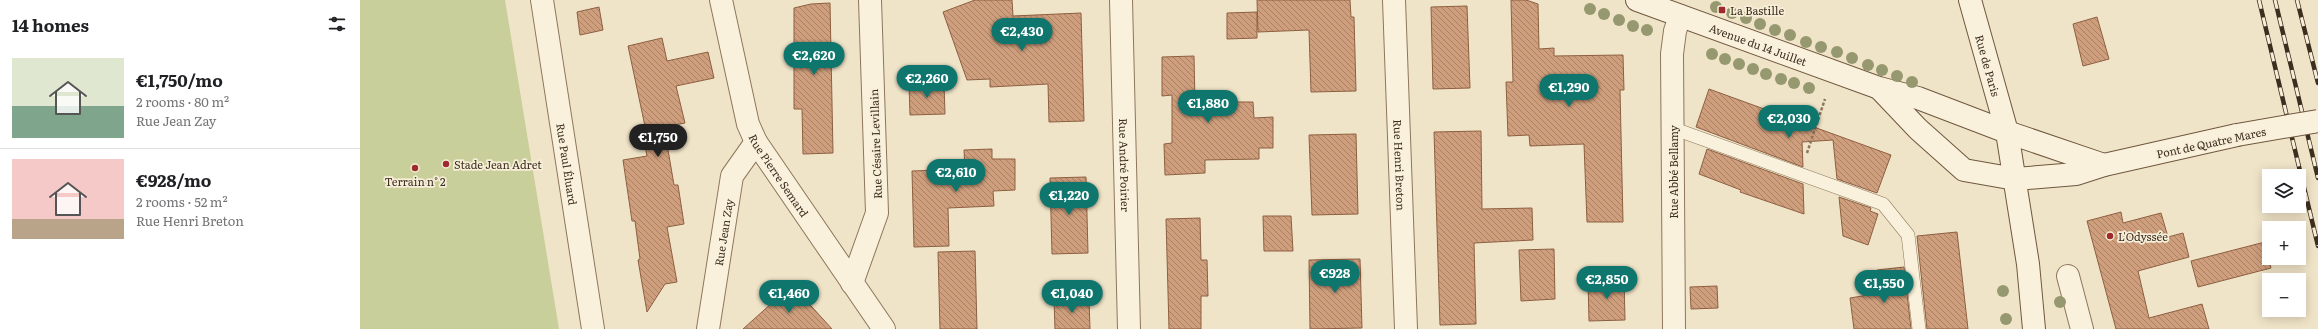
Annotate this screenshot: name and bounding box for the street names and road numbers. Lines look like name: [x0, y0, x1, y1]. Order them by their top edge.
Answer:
street label: Avenue du 14 Juillet: [1707, 19, 1810, 69]
street label: Rue de Paris: [1972, 33, 2005, 98]
street label: Rue Césaire Levillain: [865, 89, 885, 199]
street label: Rue André Poirier: [1116, 118, 1134, 213]
street label: Rue Henri Breton: [1390, 119, 1410, 211]
street label: Rue Paul Éluard: [553, 122, 582, 206]
street label: Pont de Quatre Mares: [2155, 123, 2267, 161]
street label: Rue Abbé Bellamy: [1665, 125, 1681, 219]
street label: Rue Pierre Semard: [745, 131, 813, 220]
street label: Rue Jean Zay: [710, 197, 736, 267]

